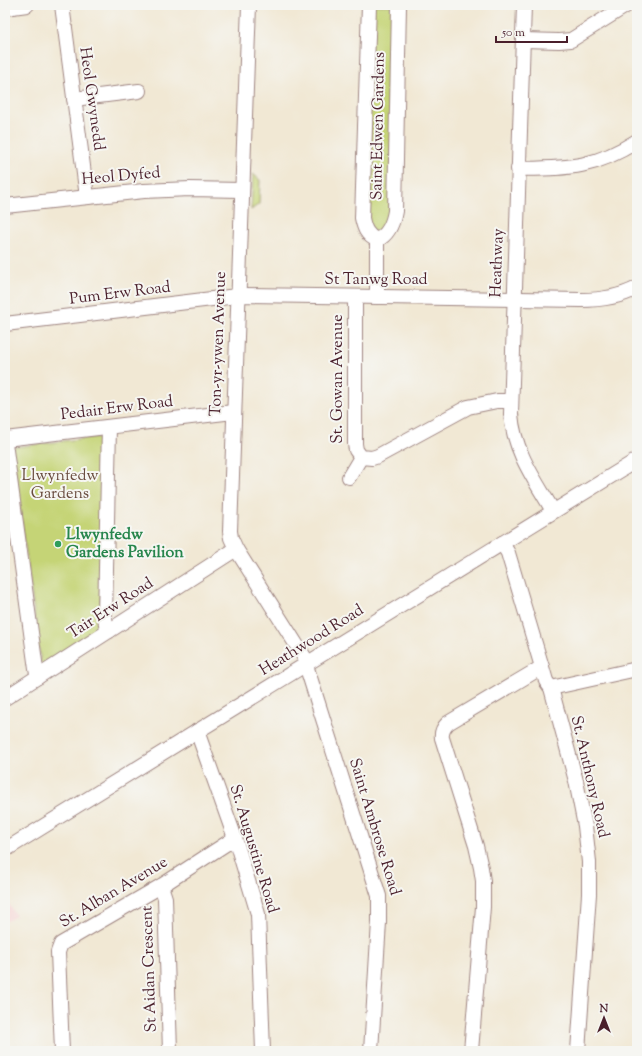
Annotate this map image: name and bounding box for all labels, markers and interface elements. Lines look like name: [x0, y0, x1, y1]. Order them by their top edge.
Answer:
scale bar: [496, 18, 567, 44]
text: 50 m: [501, 24, 525, 42]
street label: Heol Gwynedd: [72, 46, 110, 152]
street label: Saint Edwen Gardens: [366, 52, 392, 200]
street label: Heol Dyfed: [81, 162, 161, 192]
street label: Heathway: [485, 228, 511, 298]
street label: St Tanwg Road: [324, 269, 428, 292]
street label: Ton-yr-ywen Avenue: [205, 271, 233, 417]
street label: Pum Erw Road: [68, 276, 172, 312]
street label: St. Gowan Avenue: [327, 314, 350, 444]
street label: Pedair Erw Road: [59, 391, 175, 427]
park label: Llwynfedw Gardens: [22, 465, 98, 506]
place label: Llwynfedw Gardens Pavilion: [66, 524, 184, 565]
marker: Llwynfedw Gardens Pavilion: [53, 539, 63, 549]
street label: Tair Erw Road: [64, 573, 158, 645]
street label: Heathwood Road: [255, 600, 369, 682]
street label: St. Anthony Road: [564, 714, 614, 840]
street label: Saint Ambrose Road: [342, 756, 406, 898]
street label: St. Augustine Road: [222, 782, 284, 916]
street label: St. Alban Avenue: [56, 852, 172, 934]
street label: St Aidan Crescent: [136, 905, 164, 1033]
north arrow: [584, 998, 624, 1038]
text: N: [599, 1001, 609, 1017]

